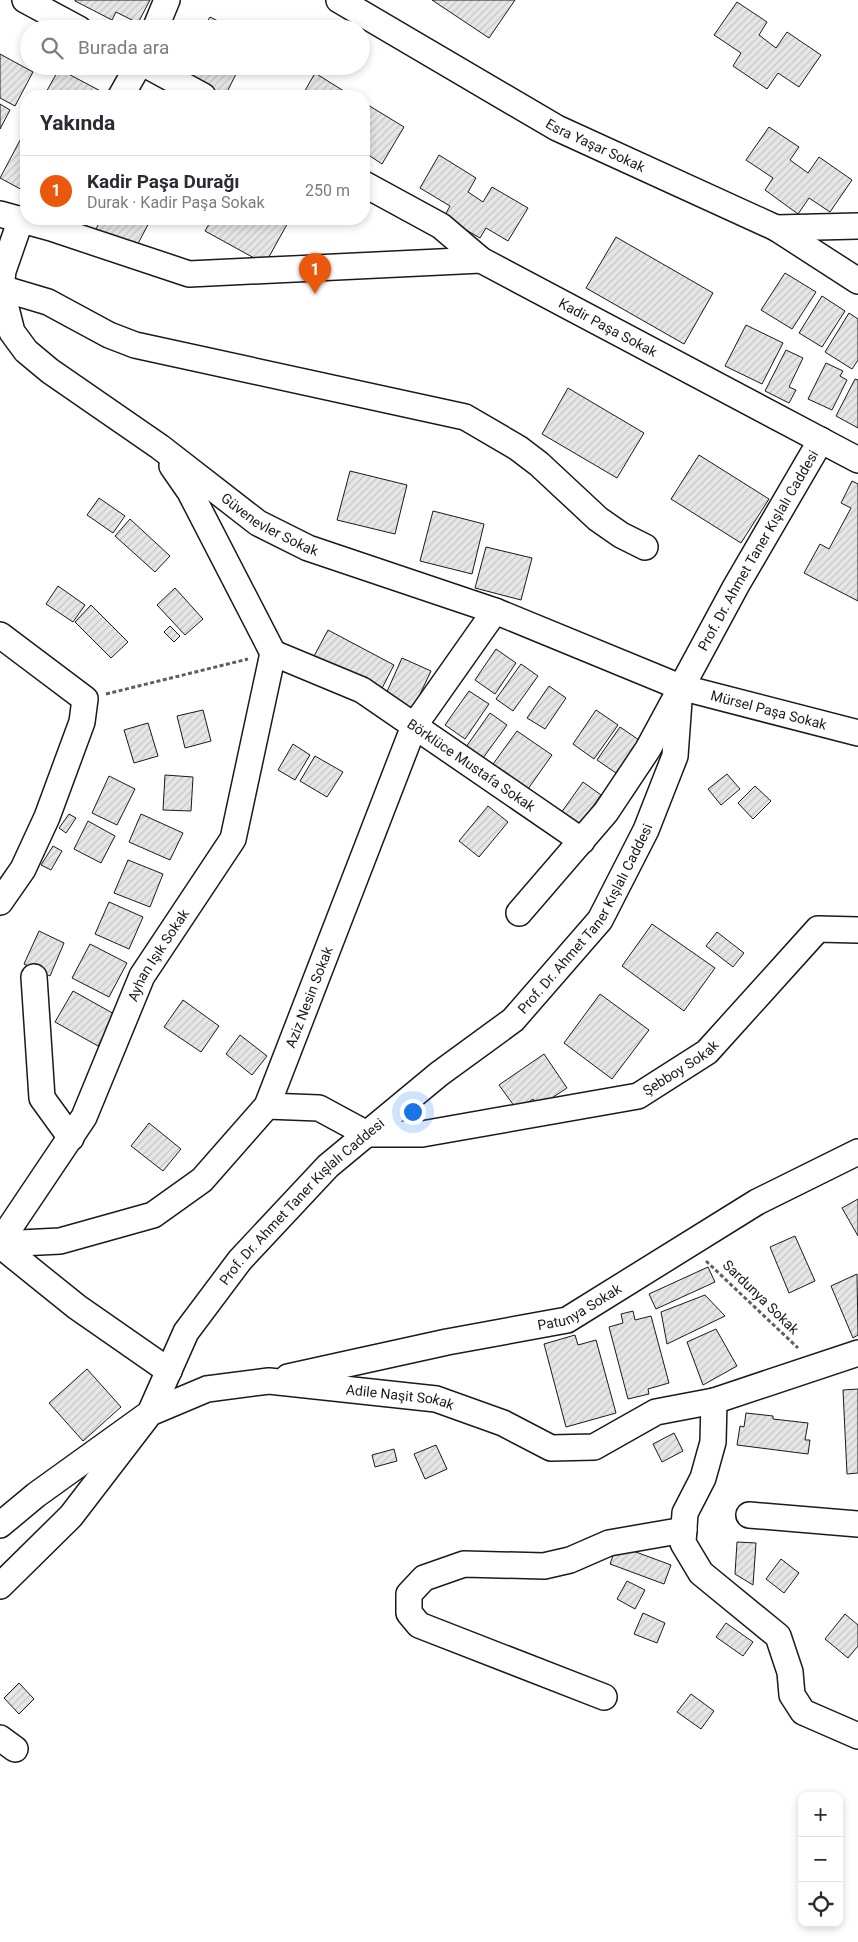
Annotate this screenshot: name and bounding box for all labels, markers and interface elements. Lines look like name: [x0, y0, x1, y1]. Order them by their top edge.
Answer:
search box: [20, 20, 370, 75]
icon: search: [38, 34, 66, 62]
text: Burada ara: [78, 36, 169, 59]
text: Yakında: [40, 111, 115, 135]
street label: Esra Yaşar Sokak: [543, 115, 648, 176]
text: Kadir Paşa Durağı: [87, 170, 239, 193]
text: 1: [51, 181, 61, 200]
text: 250 m: [305, 181, 350, 200]
text: Durak · Kadir Paşa Sokak: [87, 193, 265, 212]
pin: 1: [299, 253, 331, 294]
street label: Kadir Paşa Sokak: [556, 295, 661, 360]
street label: Prof. Dr. Ahmet Taner Kışlalı Caddesi: [695, 447, 821, 654]
street label: Güvenevler Sokak: [218, 490, 321, 559]
street label: Mürsel Paşa Sokak: [709, 687, 829, 733]
street label: Börklüce Mustafa Sokak: [404, 716, 539, 815]
street label: Prof. Dr. Ahmet Taner Kışlalı Caddesi: [514, 821, 656, 1017]
street label: Ayhan Işık Sokak: [124, 905, 193, 1004]
street label: Aziz Nesin Sokak: [282, 943, 336, 1050]
street label: Şebboy Sokak: [640, 1036, 722, 1099]
your location: [400, 1099, 426, 1125]
street label: Prof. Dr. Ahmet Taner Kışlalı Caddesi: [216, 1115, 387, 1288]
street label: Sardunya Sokak: [720, 1257, 803, 1338]
street label: Patunya Sokak: [536, 1280, 625, 1333]
street label: Adile Naşit Sokak: [345, 1381, 457, 1413]
map controls: [798, 1792, 843, 1927]
button: +: [798, 1792, 843, 1837]
button: −: [798, 1837, 843, 1882]
button: locate: [798, 1882, 843, 1927]

